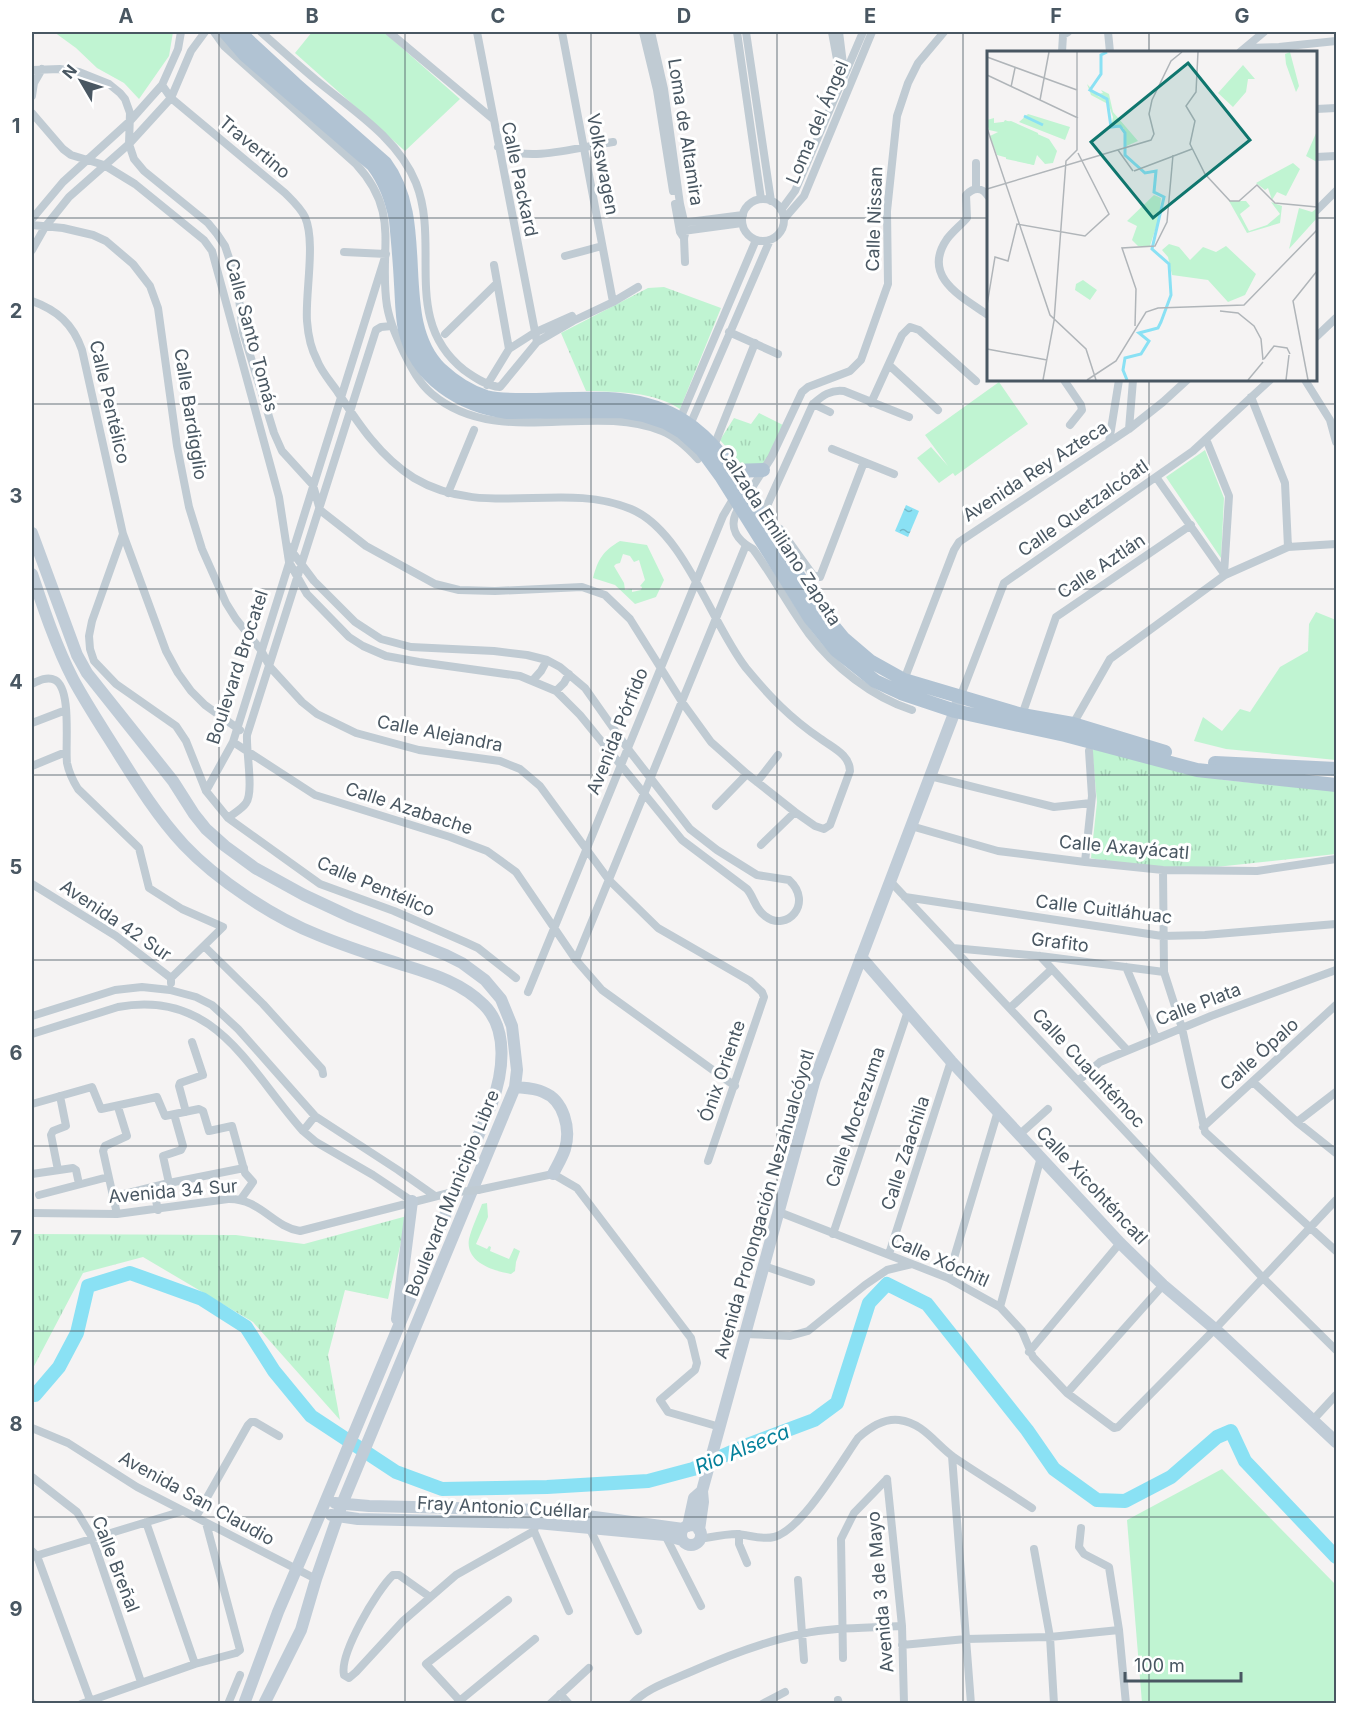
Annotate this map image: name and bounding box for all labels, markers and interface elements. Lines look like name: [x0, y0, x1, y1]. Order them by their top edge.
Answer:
text: A: [119, 4, 134, 28]
text: B: [305, 4, 319, 28]
text: C: [491, 4, 505, 28]
text: D: [677, 4, 691, 28]
text: E: [864, 4, 876, 28]
text: F: [1050, 4, 1062, 28]
text: G: [1234, 4, 1250, 28]
north arrow: [51, 51, 111, 111]
inset map: [987, 51, 1317, 381]
street label: Loma de Altamira: [664, 57, 708, 207]
street label: Loma del Ángel: [781, 57, 852, 187]
text: N: [58, 61, 81, 83]
street label: Travertino: [215, 111, 295, 183]
street label: Volkswagen: [583, 111, 623, 217]
text: 1: [12, 114, 20, 138]
street label: Calle Packard: [498, 120, 542, 238]
street label: Calle Nissan: [862, 166, 886, 272]
street label: Calle Santo Tomás: [221, 256, 283, 414]
text: 2: [10, 299, 22, 323]
street label: Calle Pentélico: [86, 338, 134, 466]
street label: Calle Bardigglio: [170, 347, 212, 481]
street label: Avenida Rey Azteca: [959, 416, 1111, 526]
street label: Calzada Emiliano Zapata: [714, 443, 846, 629]
street label: Calle Quetzalcóatl: [1014, 455, 1152, 561]
text: 3: [10, 484, 22, 508]
street label: Calle Aztlán: [1053, 529, 1149, 603]
street label: Boulevard Brocatel: [202, 587, 272, 747]
street label: Avenida Pórfido: [582, 665, 652, 797]
text: 4: [9, 670, 23, 694]
street label: Calle Alejandra: [375, 710, 505, 756]
street label: Calle Azabache: [343, 778, 475, 838]
street label: Calle Axayácatl: [1058, 831, 1190, 863]
street label: Calle Pentélico: [314, 852, 438, 920]
text: 5: [10, 855, 22, 879]
street label: Avenida 42 Sur: [57, 875, 176, 965]
street label: Calle Cuitláhuac: [1034, 890, 1174, 928]
street label: Grafito: [1030, 928, 1090, 956]
street label: Calle Plata: [1152, 978, 1244, 1030]
street label: Calle Cuauhtémoc: [1028, 1004, 1150, 1132]
street label: Calle Ópalo: [1215, 1013, 1302, 1095]
street label: Ónix Oriente: [694, 1017, 749, 1125]
text: 6: [10, 1041, 23, 1065]
street label: Calle Moctezuma: [821, 1044, 889, 1190]
street label: Avenida Prolongación Nezahualcóyotl: [710, 1047, 818, 1361]
street label: Boulevard Municipio Libre: [401, 1087, 503, 1299]
street label: Calle Zaachila: [877, 1093, 933, 1213]
street label: Calle Xicohténcatl: [1032, 1122, 1152, 1248]
street label: Avenida 34 Sur: [108, 1175, 239, 1207]
text: 7: [10, 1226, 22, 1250]
street label: Calle Xóchitl: [887, 1229, 993, 1291]
text: 8: [9, 1412, 23, 1436]
water label: Rio Alseca: [691, 1419, 793, 1479]
street label: Avenida San Claudio: [116, 1447, 278, 1549]
street label: Fray Antonio Cuéllar: [416, 1492, 590, 1522]
street label: Avenida 3 de Mayo: [862, 1510, 898, 1674]
street label: Calle Breñal: [88, 1513, 144, 1615]
text: 9: [10, 1597, 23, 1621]
scale bar: [1125, 1645, 1240, 1683]
text: 100 m: [1134, 1655, 1185, 1676]

